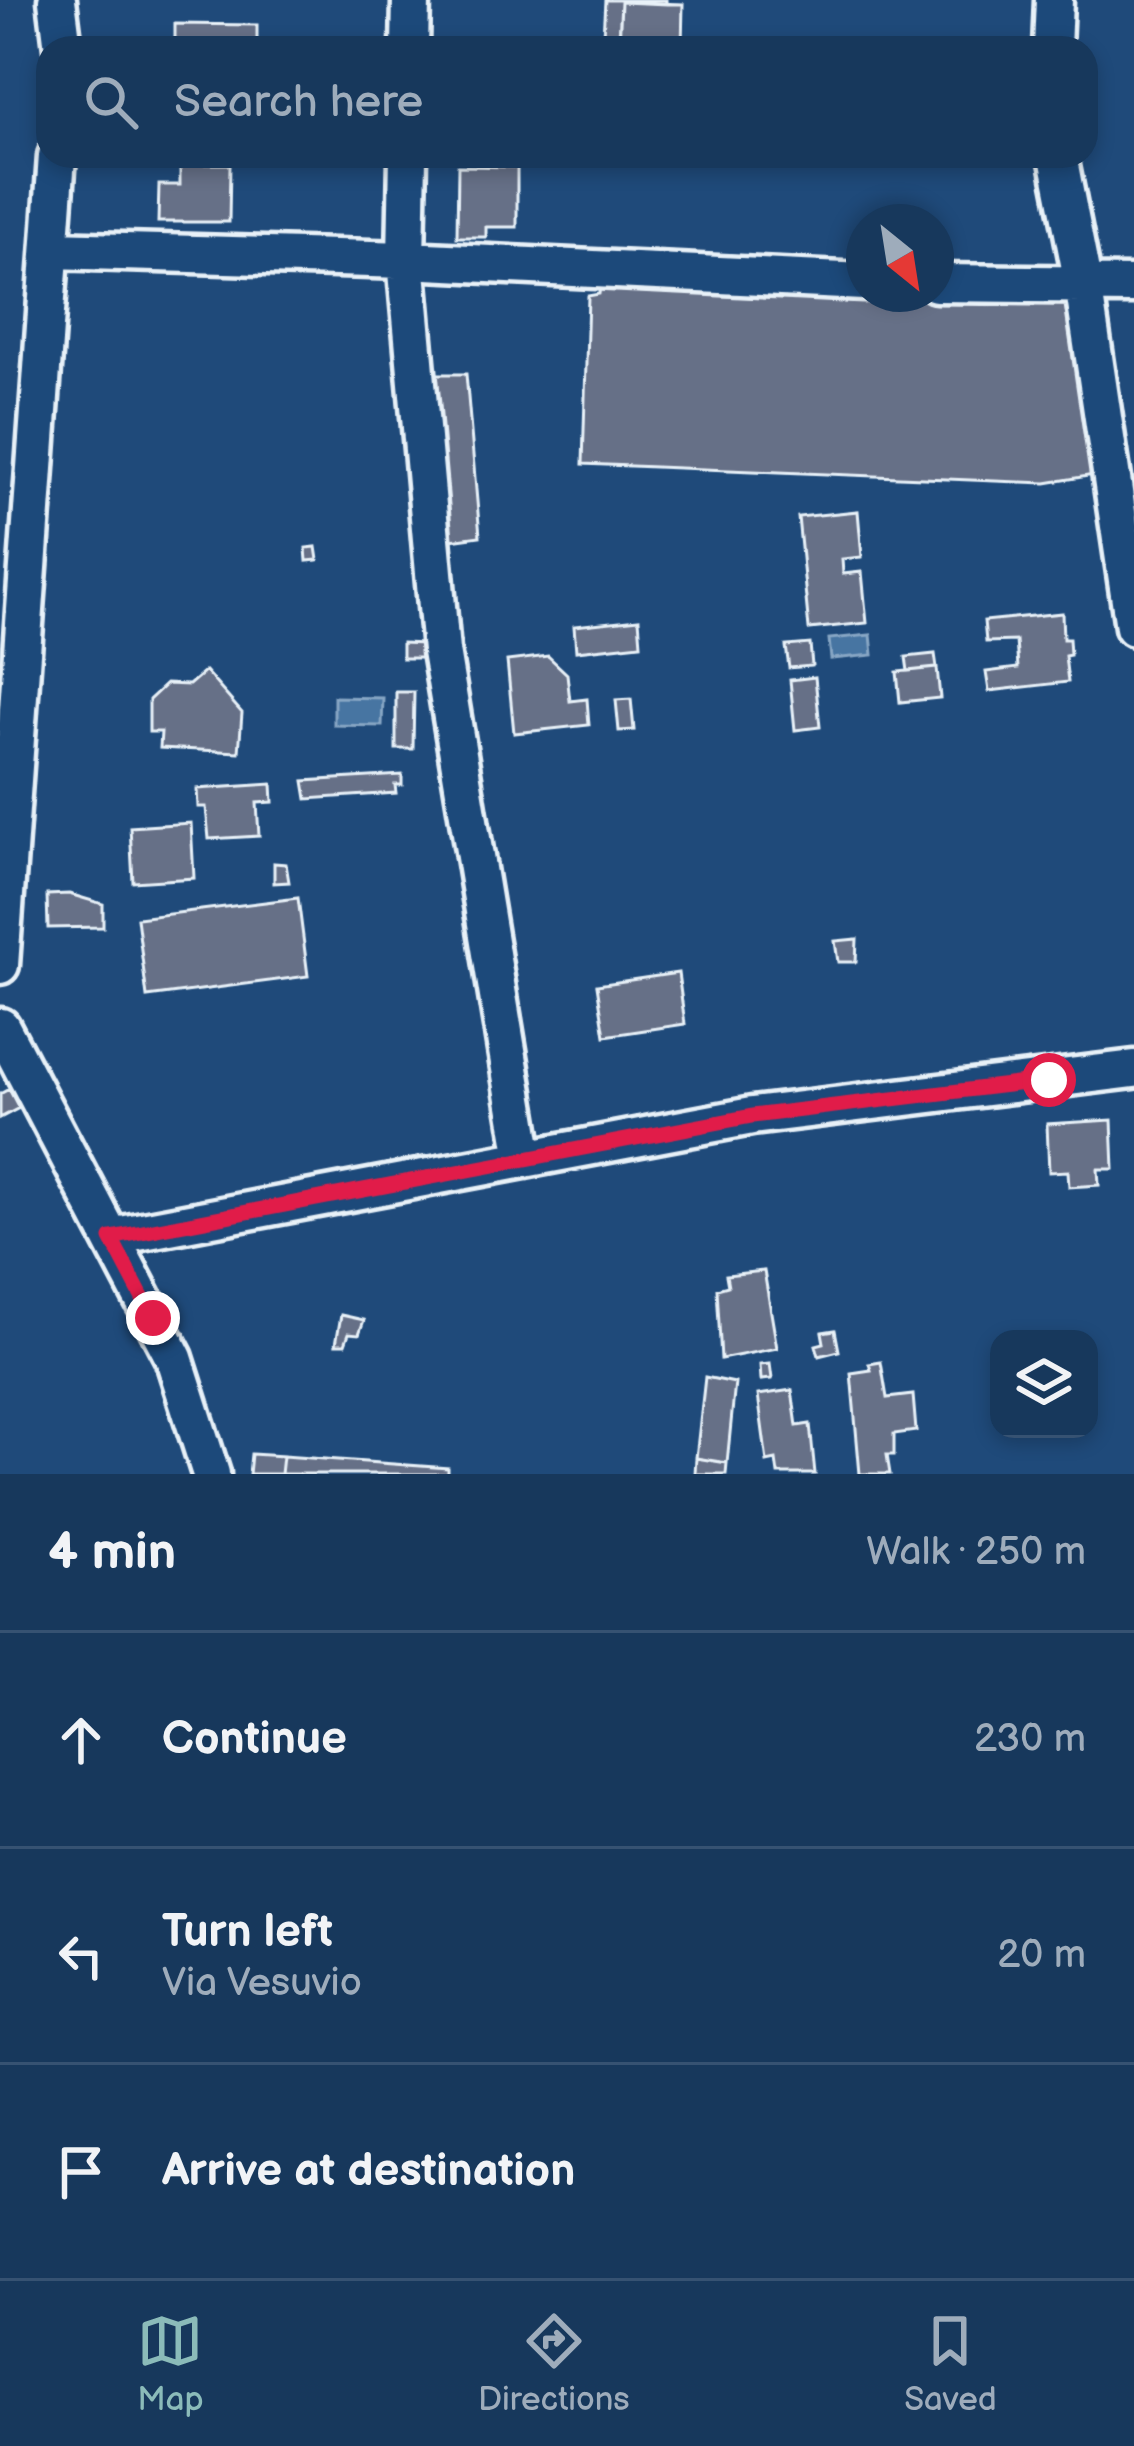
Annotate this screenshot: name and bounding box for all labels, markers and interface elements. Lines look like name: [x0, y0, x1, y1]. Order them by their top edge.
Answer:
search box: [36, 36, 1098, 168]
icon: search: [78, 69, 144, 135]
text: Search here: [174, 75, 423, 130]
north arrow: [846, 204, 954, 312]
route start: [1022, 1053, 1076, 1107]
route end: [126, 1291, 180, 1345]
map controls: [990, 1330, 1098, 1438]
button: layers: [990, 1330, 1098, 1438]
text: 4 min: [48, 1522, 176, 1583]
text: Walk · 250 m: [866, 1529, 1086, 1576]
icon: ahead: [48, 1707, 114, 1773]
text: Continue: [162, 1712, 347, 1767]
text: 230 m: [974, 1716, 1086, 1763]
text: Turn left: [162, 1905, 333, 1960]
icon: left: [48, 1923, 114, 1989]
text: 20 m: [997, 1932, 1086, 1979]
text: Via Vesuvio: [162, 1960, 362, 2007]
icon: arrive: [48, 2139, 114, 2205]
text: Arrive at destination: [162, 2144, 575, 2199]
tab: Map: [137, 2308, 204, 2420]
tab: Directions: [478, 2308, 630, 2420]
tab: Saved: [904, 2308, 997, 2420]

